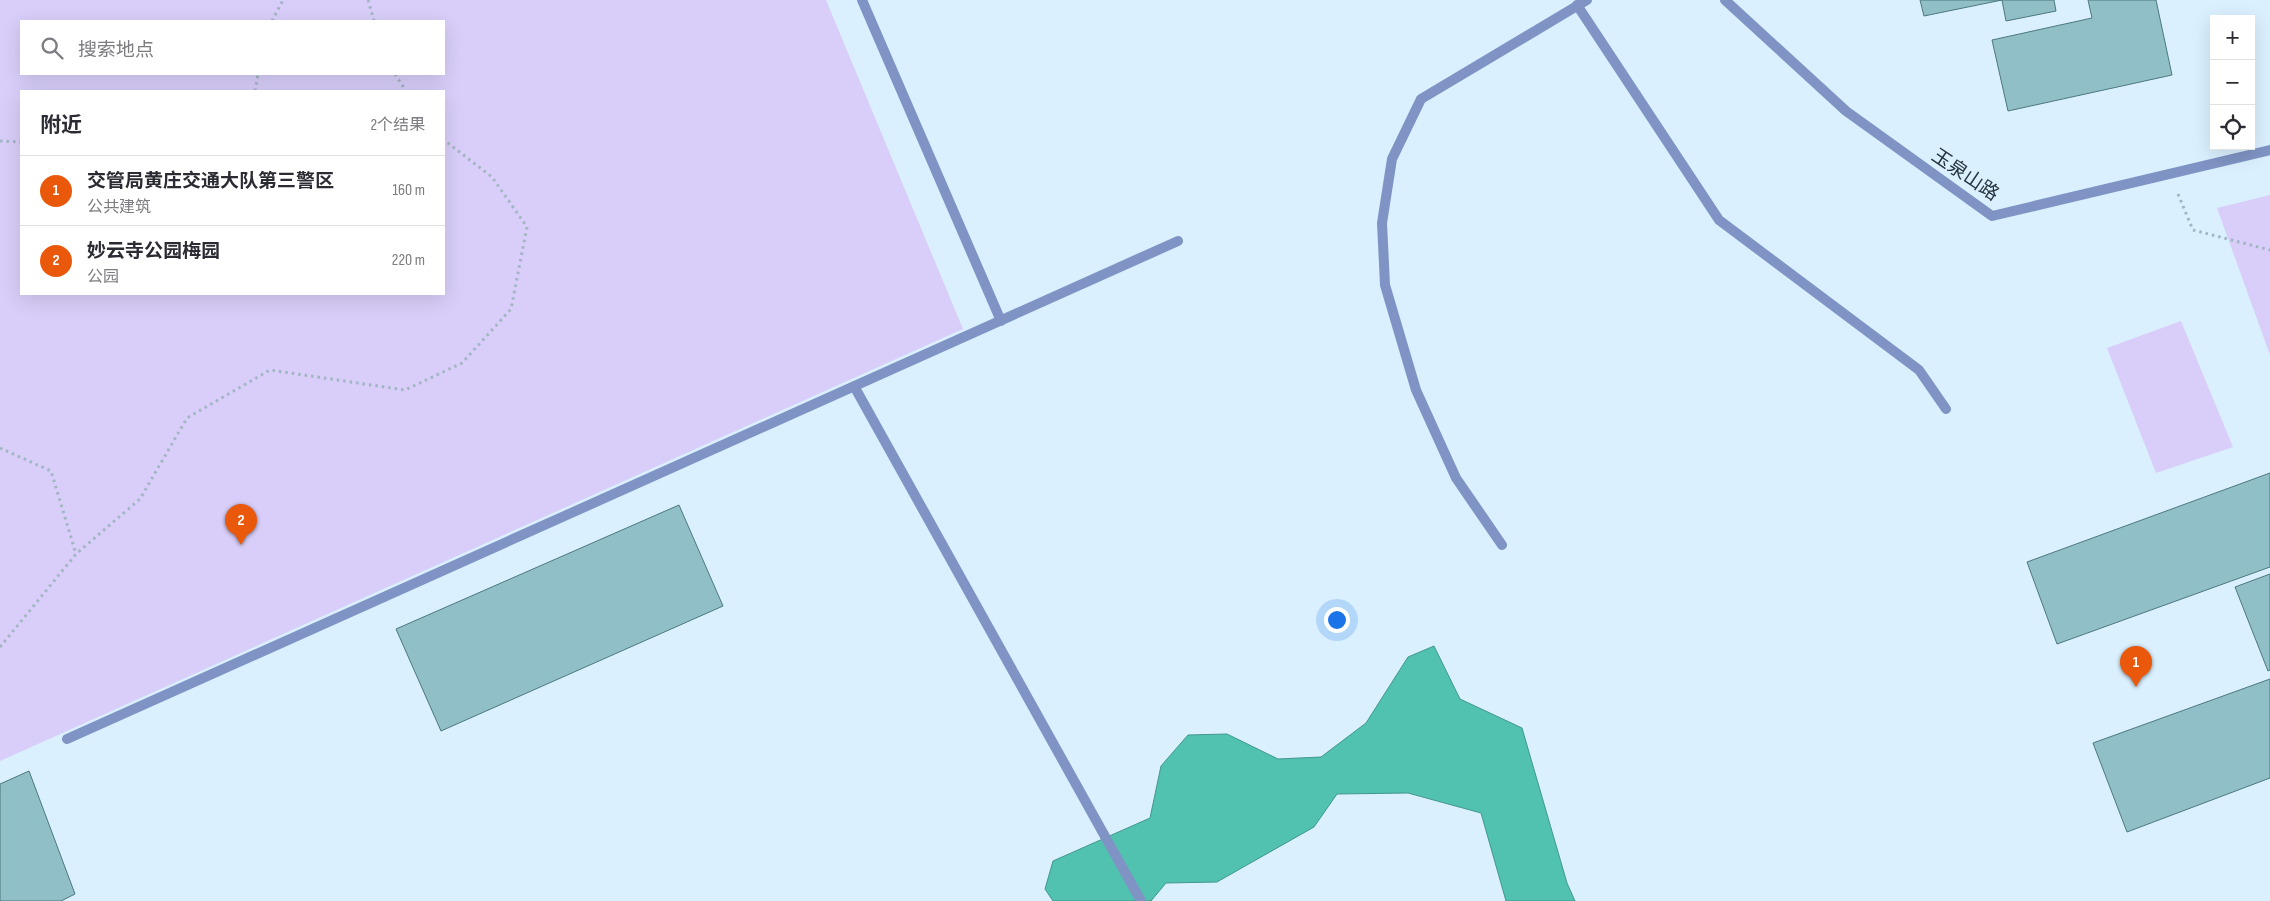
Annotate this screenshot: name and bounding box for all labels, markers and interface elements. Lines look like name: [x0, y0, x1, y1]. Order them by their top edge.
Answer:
map controls: [2210, 15, 2255, 150]
button: +: [2210, 15, 2255, 60]
search box: [20, 20, 445, 75]
icon: search: [38, 34, 66, 62]
text: 搜索地点: [78, 39, 154, 62]
button: −: [2210, 60, 2255, 105]
button: locate: [2210, 105, 2255, 150]
text: 附近: [40, 113, 82, 138]
text: 2个结果: [370, 116, 425, 135]
street label: 玉泉山路: [1927, 144, 2003, 206]
text: 交管局黄庄交通大队第三警区: [87, 170, 334, 193]
text: 1: [53, 181, 59, 200]
text: 160 m: [392, 181, 425, 200]
text: 公共建筑: [87, 198, 151, 217]
text: 妙云寺公园梅园: [87, 240, 220, 263]
text: 2: [52, 251, 60, 270]
text: 220 m: [392, 251, 425, 270]
text: 公园: [87, 268, 119, 287]
pin: 2: [225, 504, 257, 545]
your location: [1324, 607, 1350, 633]
pin: 1: [2120, 646, 2152, 687]

